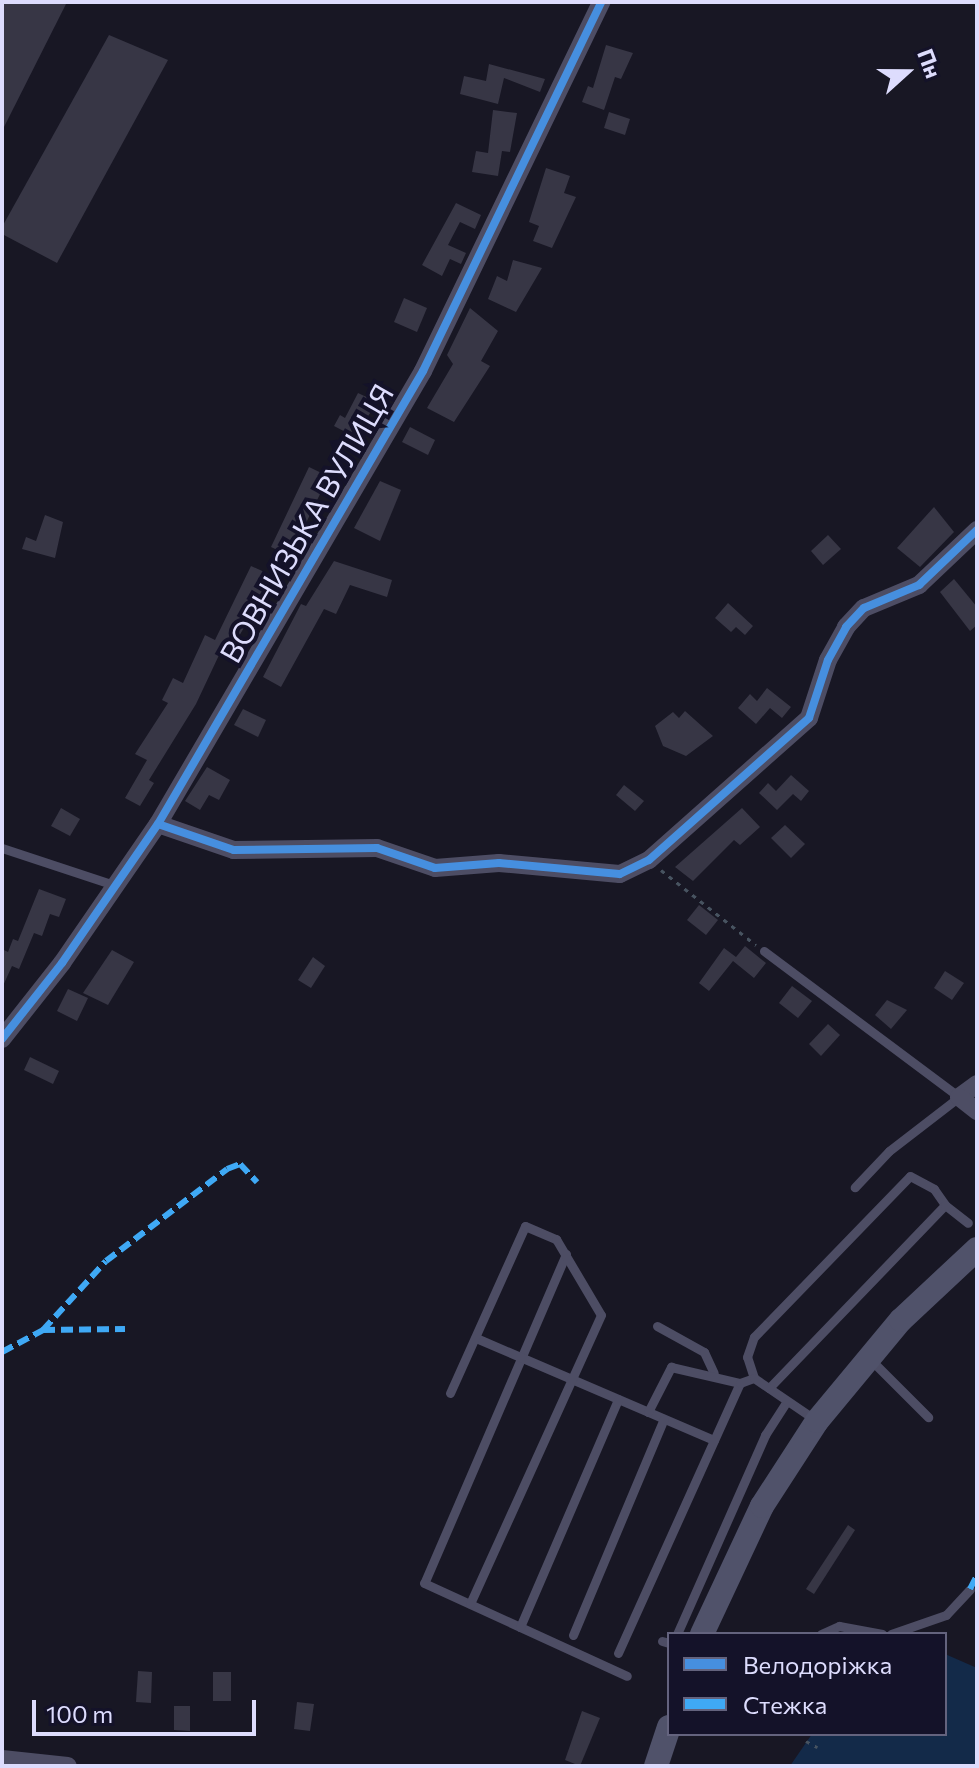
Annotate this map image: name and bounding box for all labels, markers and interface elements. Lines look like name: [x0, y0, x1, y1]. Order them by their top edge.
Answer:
north arrow: [867, 32, 947, 112]
text: Пн: [912, 45, 948, 82]
street label: ВОВНИЗЬКА ВУЛИЦЯ: [212, 377, 400, 669]
legend: [667, 1632, 947, 1736]
text: Велодоріжка: [743, 1650, 892, 1679]
scale bar: [36, 1684, 260, 1734]
text: Стежка: [743, 1690, 827, 1719]
text: 100 m: [46, 1699, 113, 1728]

